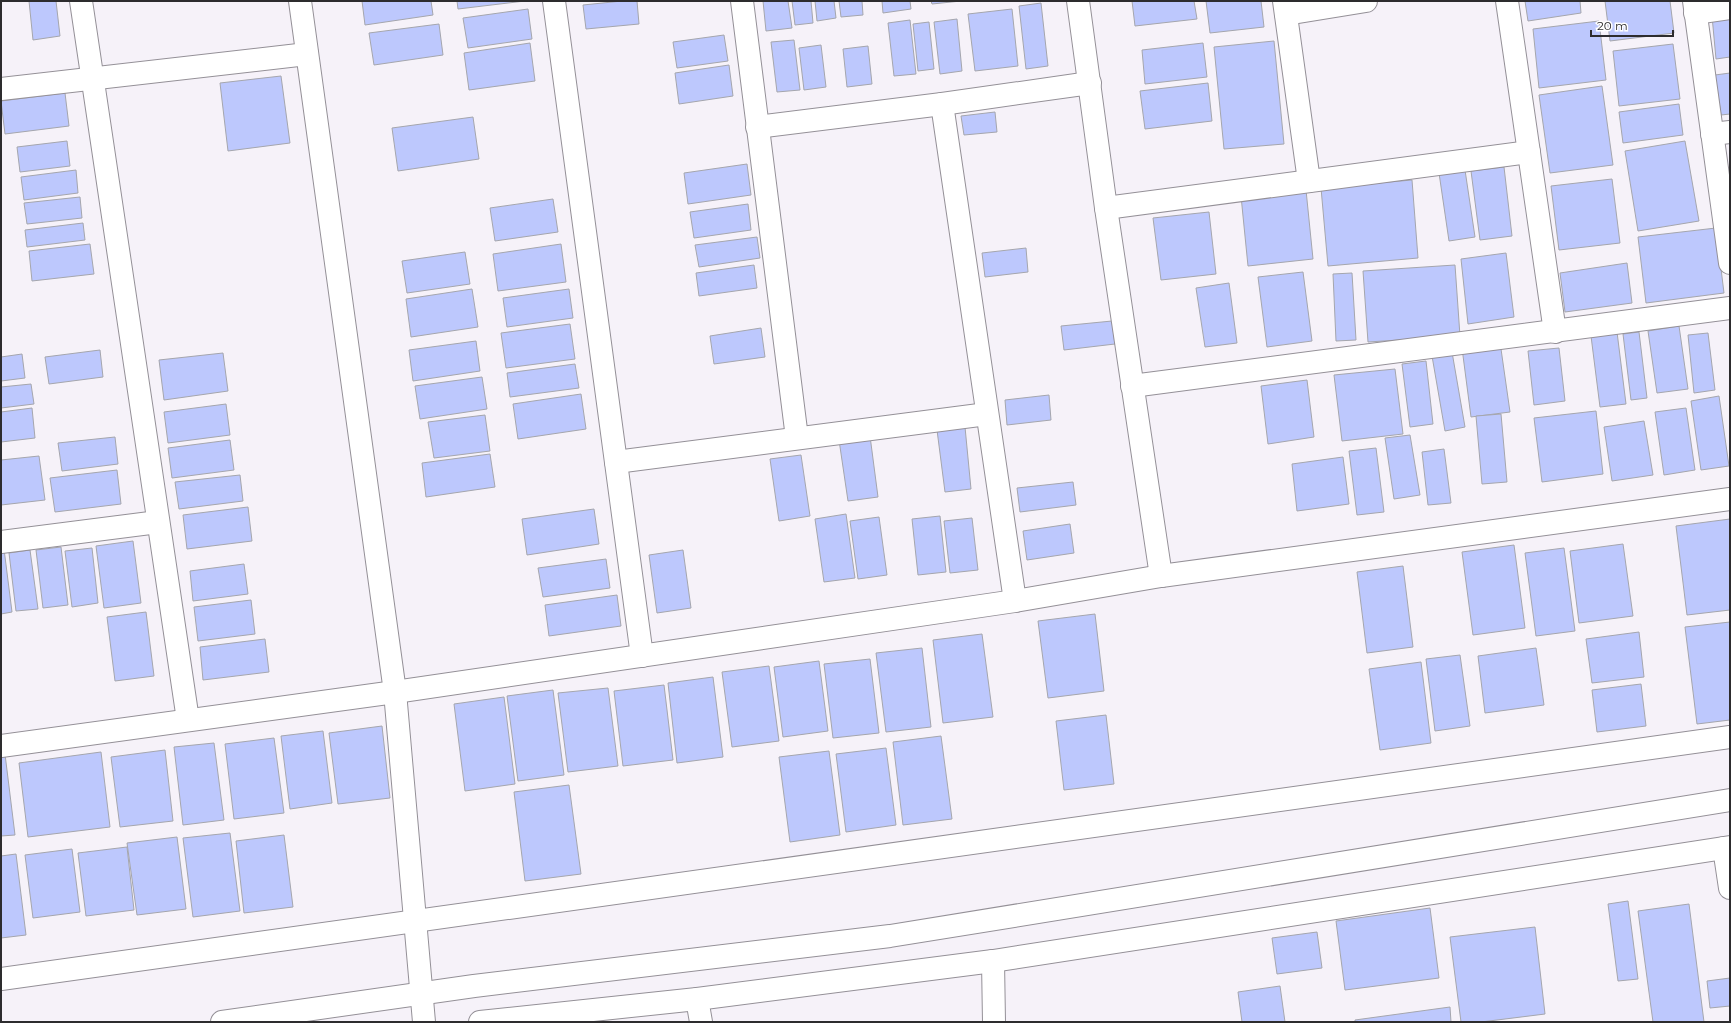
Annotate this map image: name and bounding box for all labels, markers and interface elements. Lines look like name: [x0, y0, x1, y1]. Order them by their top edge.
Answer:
scale bar: [1591, 12, 1673, 38]
text: 20 m: [1597, 18, 1628, 33]

